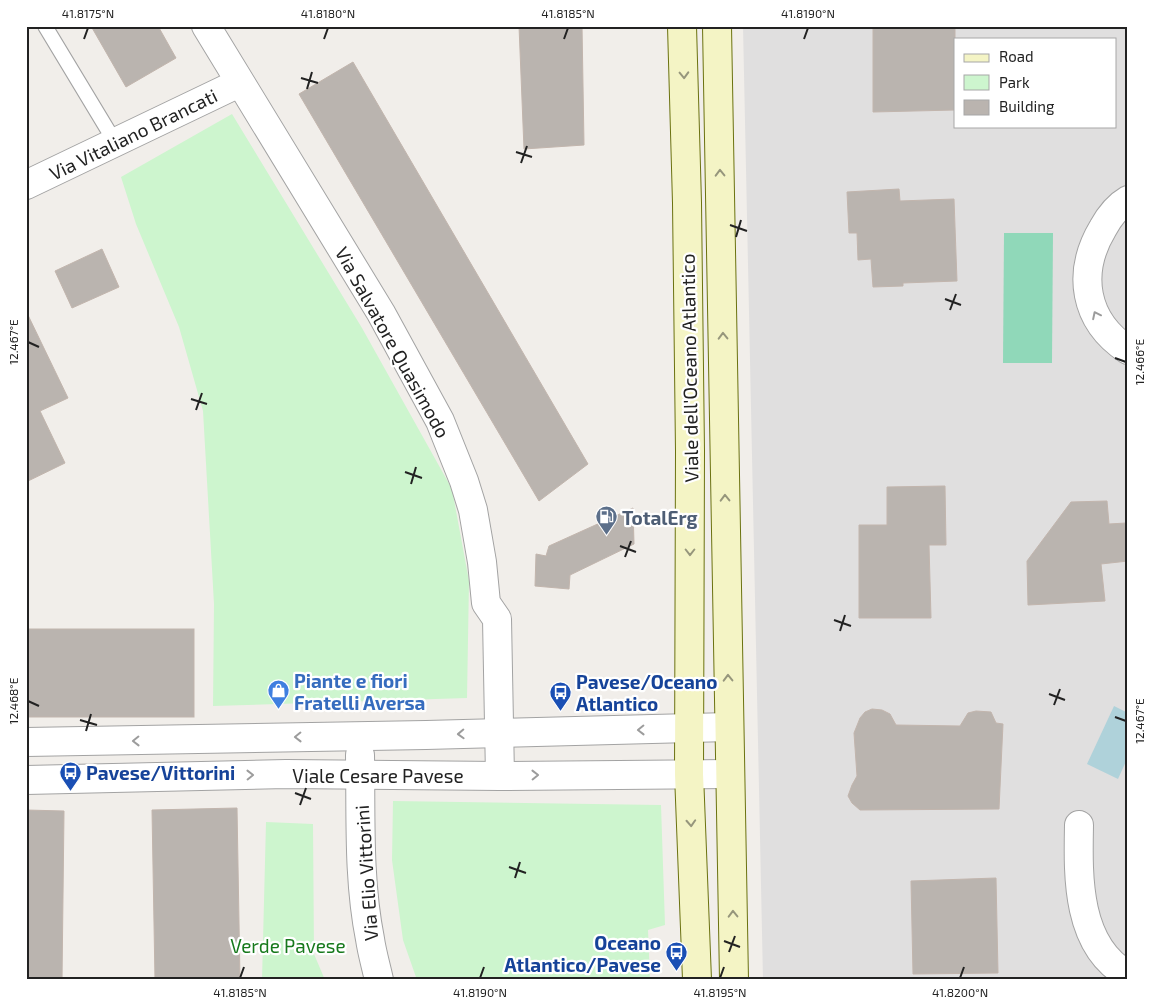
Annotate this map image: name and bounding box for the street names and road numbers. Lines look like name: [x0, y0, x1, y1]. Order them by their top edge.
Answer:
street label: Via Vitaliano Brancati: [45, 83, 221, 185]
street label: Via Salvatore Quasimodo: [331, 242, 455, 442]
street label: Viale dell'Oceano Atlantico: [676, 253, 702, 483]
street label: Viale Cesare Pavese: [292, 764, 464, 787]
street label: Via Elio Vittorini: [350, 804, 382, 942]

